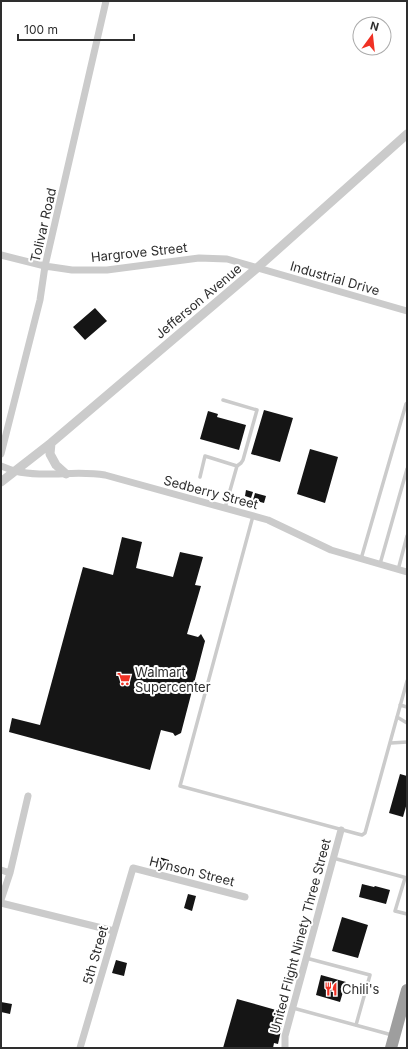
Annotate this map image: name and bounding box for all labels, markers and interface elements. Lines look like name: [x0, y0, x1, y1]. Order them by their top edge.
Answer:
scale bar: [18, 16, 134, 42]
north arrow: [352, 16, 392, 56]
text: N: [369, 18, 380, 34]
text: 100 m: [24, 22, 58, 37]
street label: Tolivar Road: [27, 186, 59, 264]
street label: Hargrove Street: [90, 239, 188, 265]
street label: Industrial Drive: [288, 258, 382, 298]
street label: Jefferson Avenue: [152, 260, 244, 342]
street label: Sedberry Street: [162, 472, 260, 512]
place label: Walmart Supercenter: [135, 664, 211, 695]
supermarket icon: Walmart Supercenter: [116, 671, 132, 687]
street label: United Flight Ninety Three Street: [266, 837, 334, 1035]
street label: Hynson Street: [148, 853, 236, 889]
street label: 5th Street: [79, 924, 111, 986]
restaurant icon: Chili's: [323, 981, 339, 997]
place label: Chili's: [342, 981, 380, 997]

